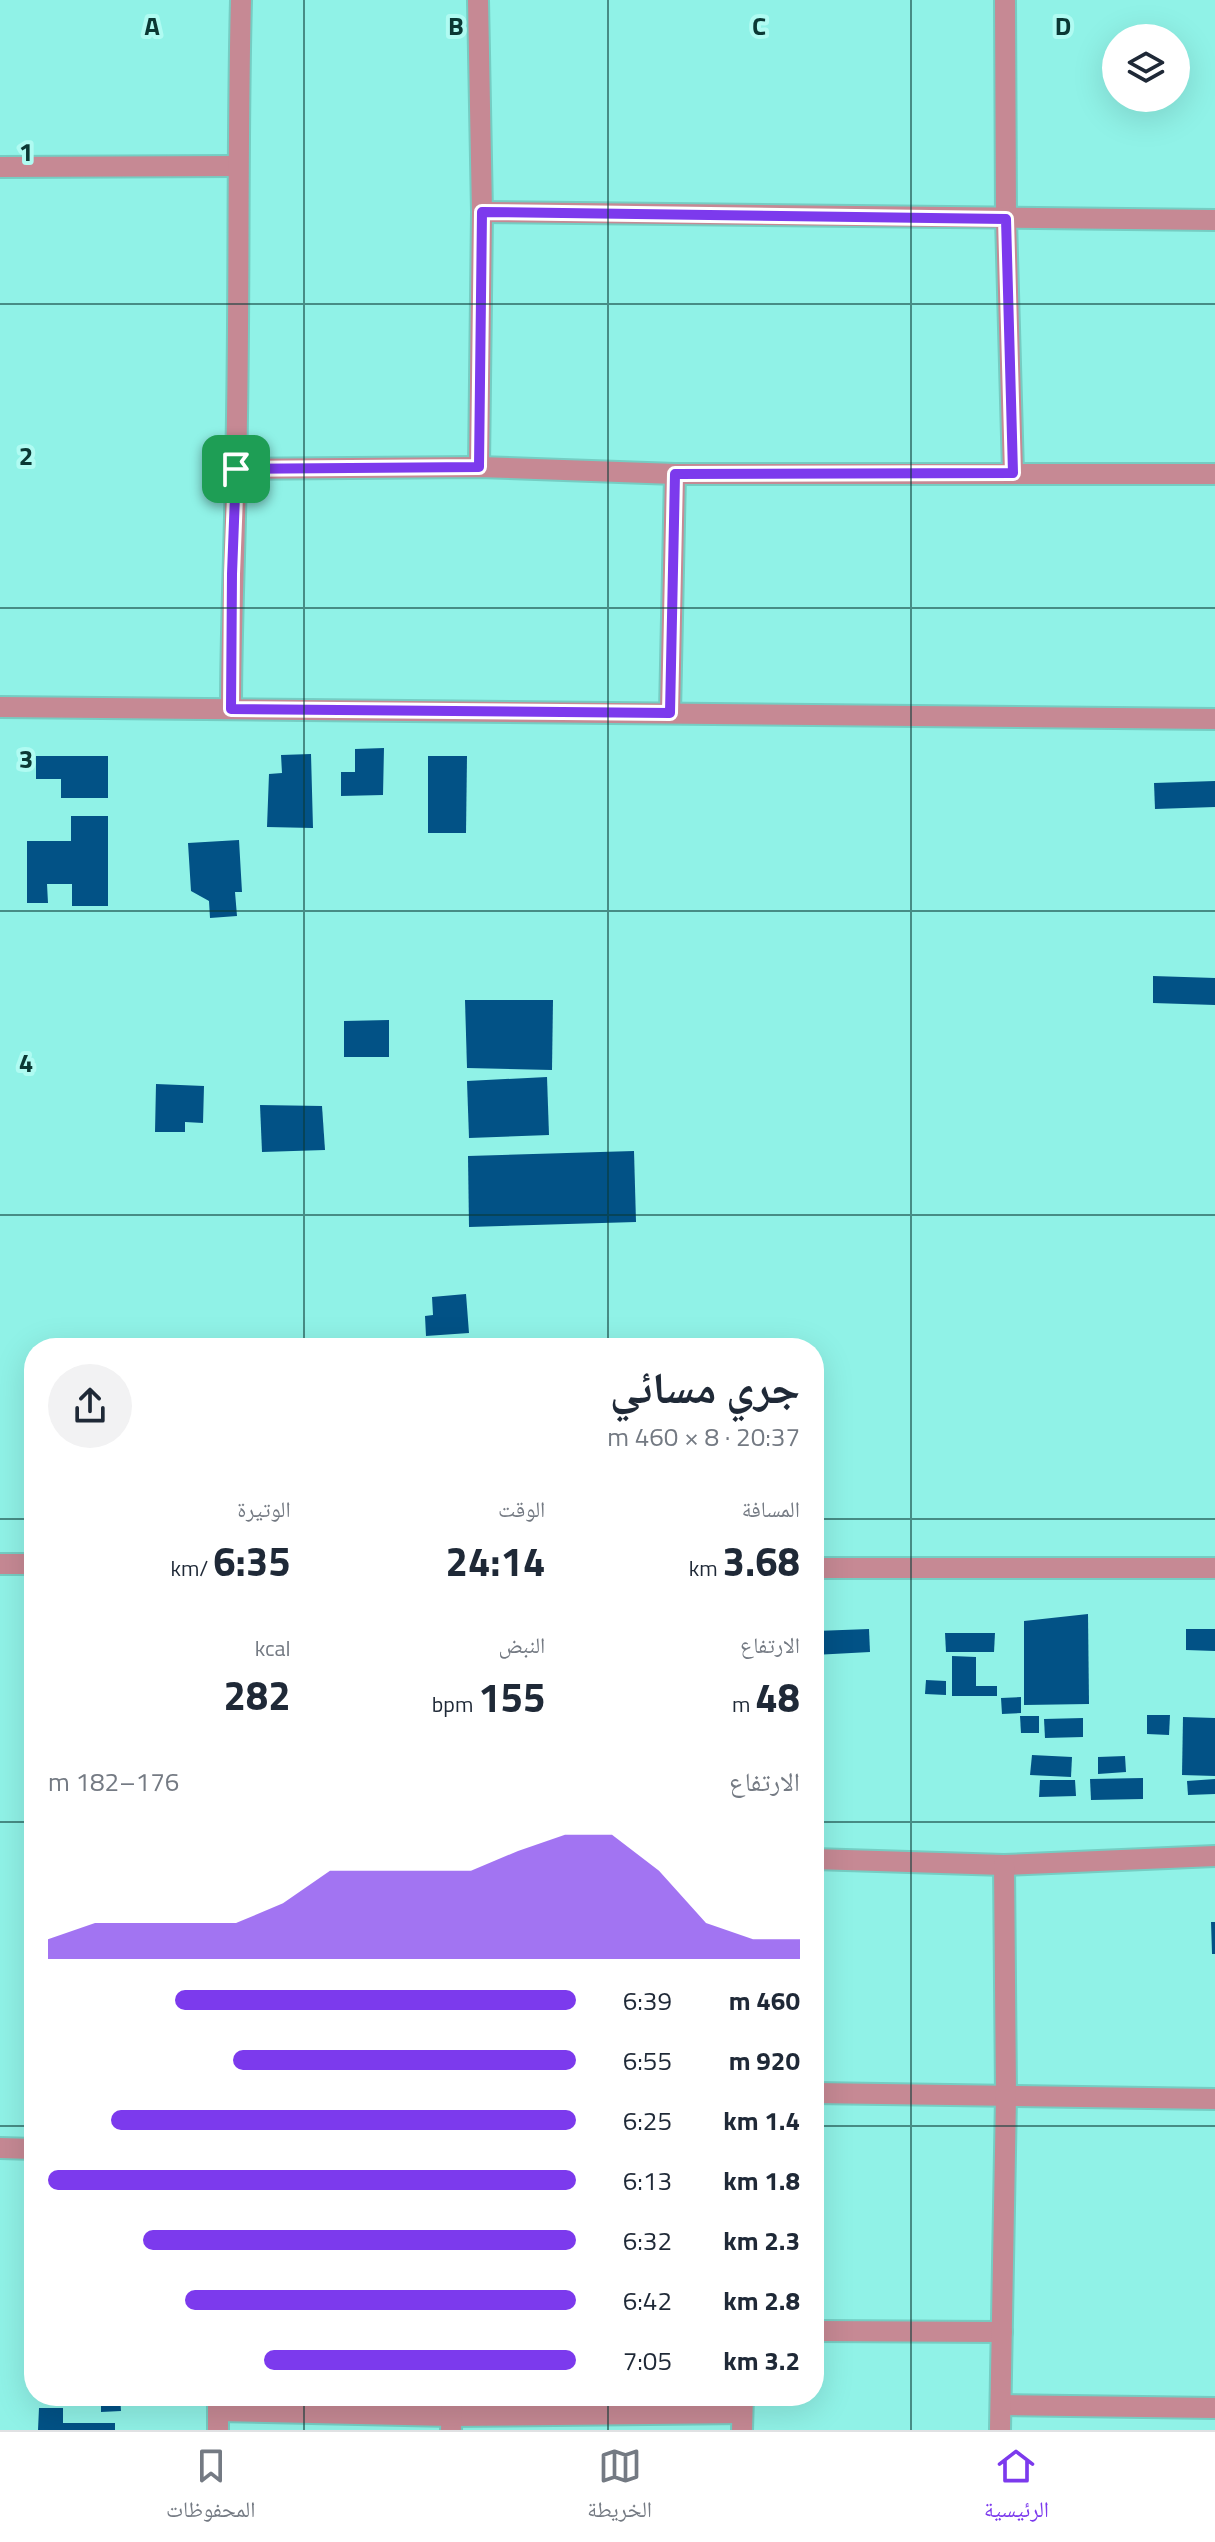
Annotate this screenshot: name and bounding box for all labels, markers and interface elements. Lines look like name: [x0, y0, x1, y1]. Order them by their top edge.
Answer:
text: A: [144, 6, 160, 45]
text: B: [448, 6, 464, 45]
text: C: [752, 6, 766, 45]
text: D: [1055, 6, 1071, 45]
map controls: [1102, 24, 1190, 112]
button: layers: [1102, 24, 1190, 112]
text: 1: [19, 132, 33, 171]
pin: [202, 435, 270, 503]
text: 2: [19, 436, 33, 475]
icon: arrive: [214, 447, 258, 491]
text: 3: [19, 739, 33, 778]
text: 4: [19, 1043, 33, 1082]
text: جري مسائي: [610, 1353, 800, 1420]
button: share: [48, 1364, 132, 1448]
text: 20:37 · 8 × 460 m: [607, 1417, 800, 1456]
text: الوتيرة: [237, 1492, 291, 1526]
text: الوقت: [498, 1492, 545, 1526]
text: المسافة: [742, 1492, 800, 1526]
text: 6:35: [213, 1531, 291, 1592]
text: 24:14: [446, 1531, 545, 1592]
text: 3.68: [723, 1531, 800, 1592]
text: /km: [170, 1551, 213, 1585]
text: km: [689, 1551, 723, 1585]
text: النبض: [498, 1628, 545, 1662]
text: الارتفاع: [740, 1628, 800, 1662]
text: kcal: [255, 1631, 291, 1665]
text: 282: [223, 1665, 291, 1726]
text: 155: [478, 1667, 545, 1728]
text: 48: [755, 1667, 800, 1728]
text: bpm: [432, 1687, 478, 1721]
text: m: [732, 1687, 755, 1721]
text: 176–182 m: [48, 1762, 179, 1801]
text: الارتفاع: [729, 1762, 800, 1801]
text: 6:39: [623, 1981, 672, 2020]
text: 460 m: [729, 1981, 800, 2020]
text: 6:55: [623, 2041, 672, 2080]
text: 920 m: [729, 2041, 800, 2080]
text: 6:25: [623, 2101, 672, 2140]
text: 1.4 km: [723, 2101, 800, 2140]
text: 6:13: [623, 2161, 672, 2200]
text: 1.8 km: [723, 2161, 800, 2200]
text: 6:32: [623, 2221, 672, 2260]
text: 2.3 km: [723, 2221, 800, 2260]
text: 6:42: [623, 2281, 672, 2320]
text: 2.8 km: [723, 2281, 800, 2320]
text: 7:05: [623, 2341, 672, 2380]
text: 3.2 km: [723, 2341, 800, 2380]
tab: المحفوظات: [166, 2444, 255, 2531]
tab: الخريطة: [587, 2444, 652, 2531]
tab: الرئيسية: [984, 2444, 1049, 2531]

